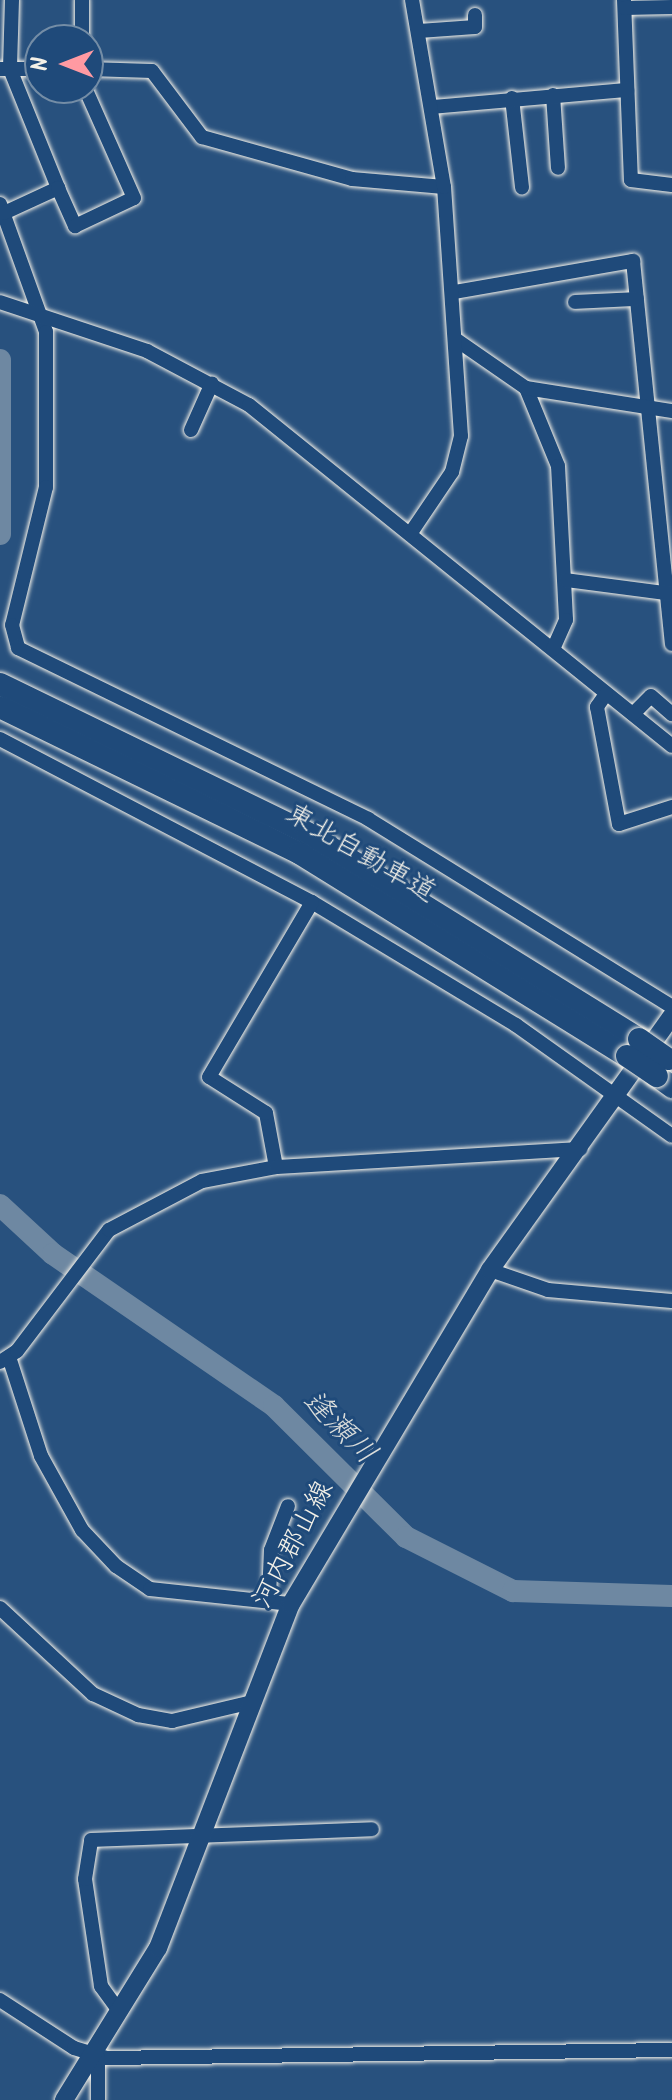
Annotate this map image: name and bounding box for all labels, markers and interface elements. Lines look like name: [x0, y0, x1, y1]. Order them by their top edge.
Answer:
north arrow: [24, 24, 104, 104]
text: N: [24, 57, 59, 71]
street label: 東北自動車道: [279, 797, 441, 911]
water label: 逢瀬川: [294, 1383, 384, 1473]
street label: 河内郡山線: [246, 1475, 342, 1615]

